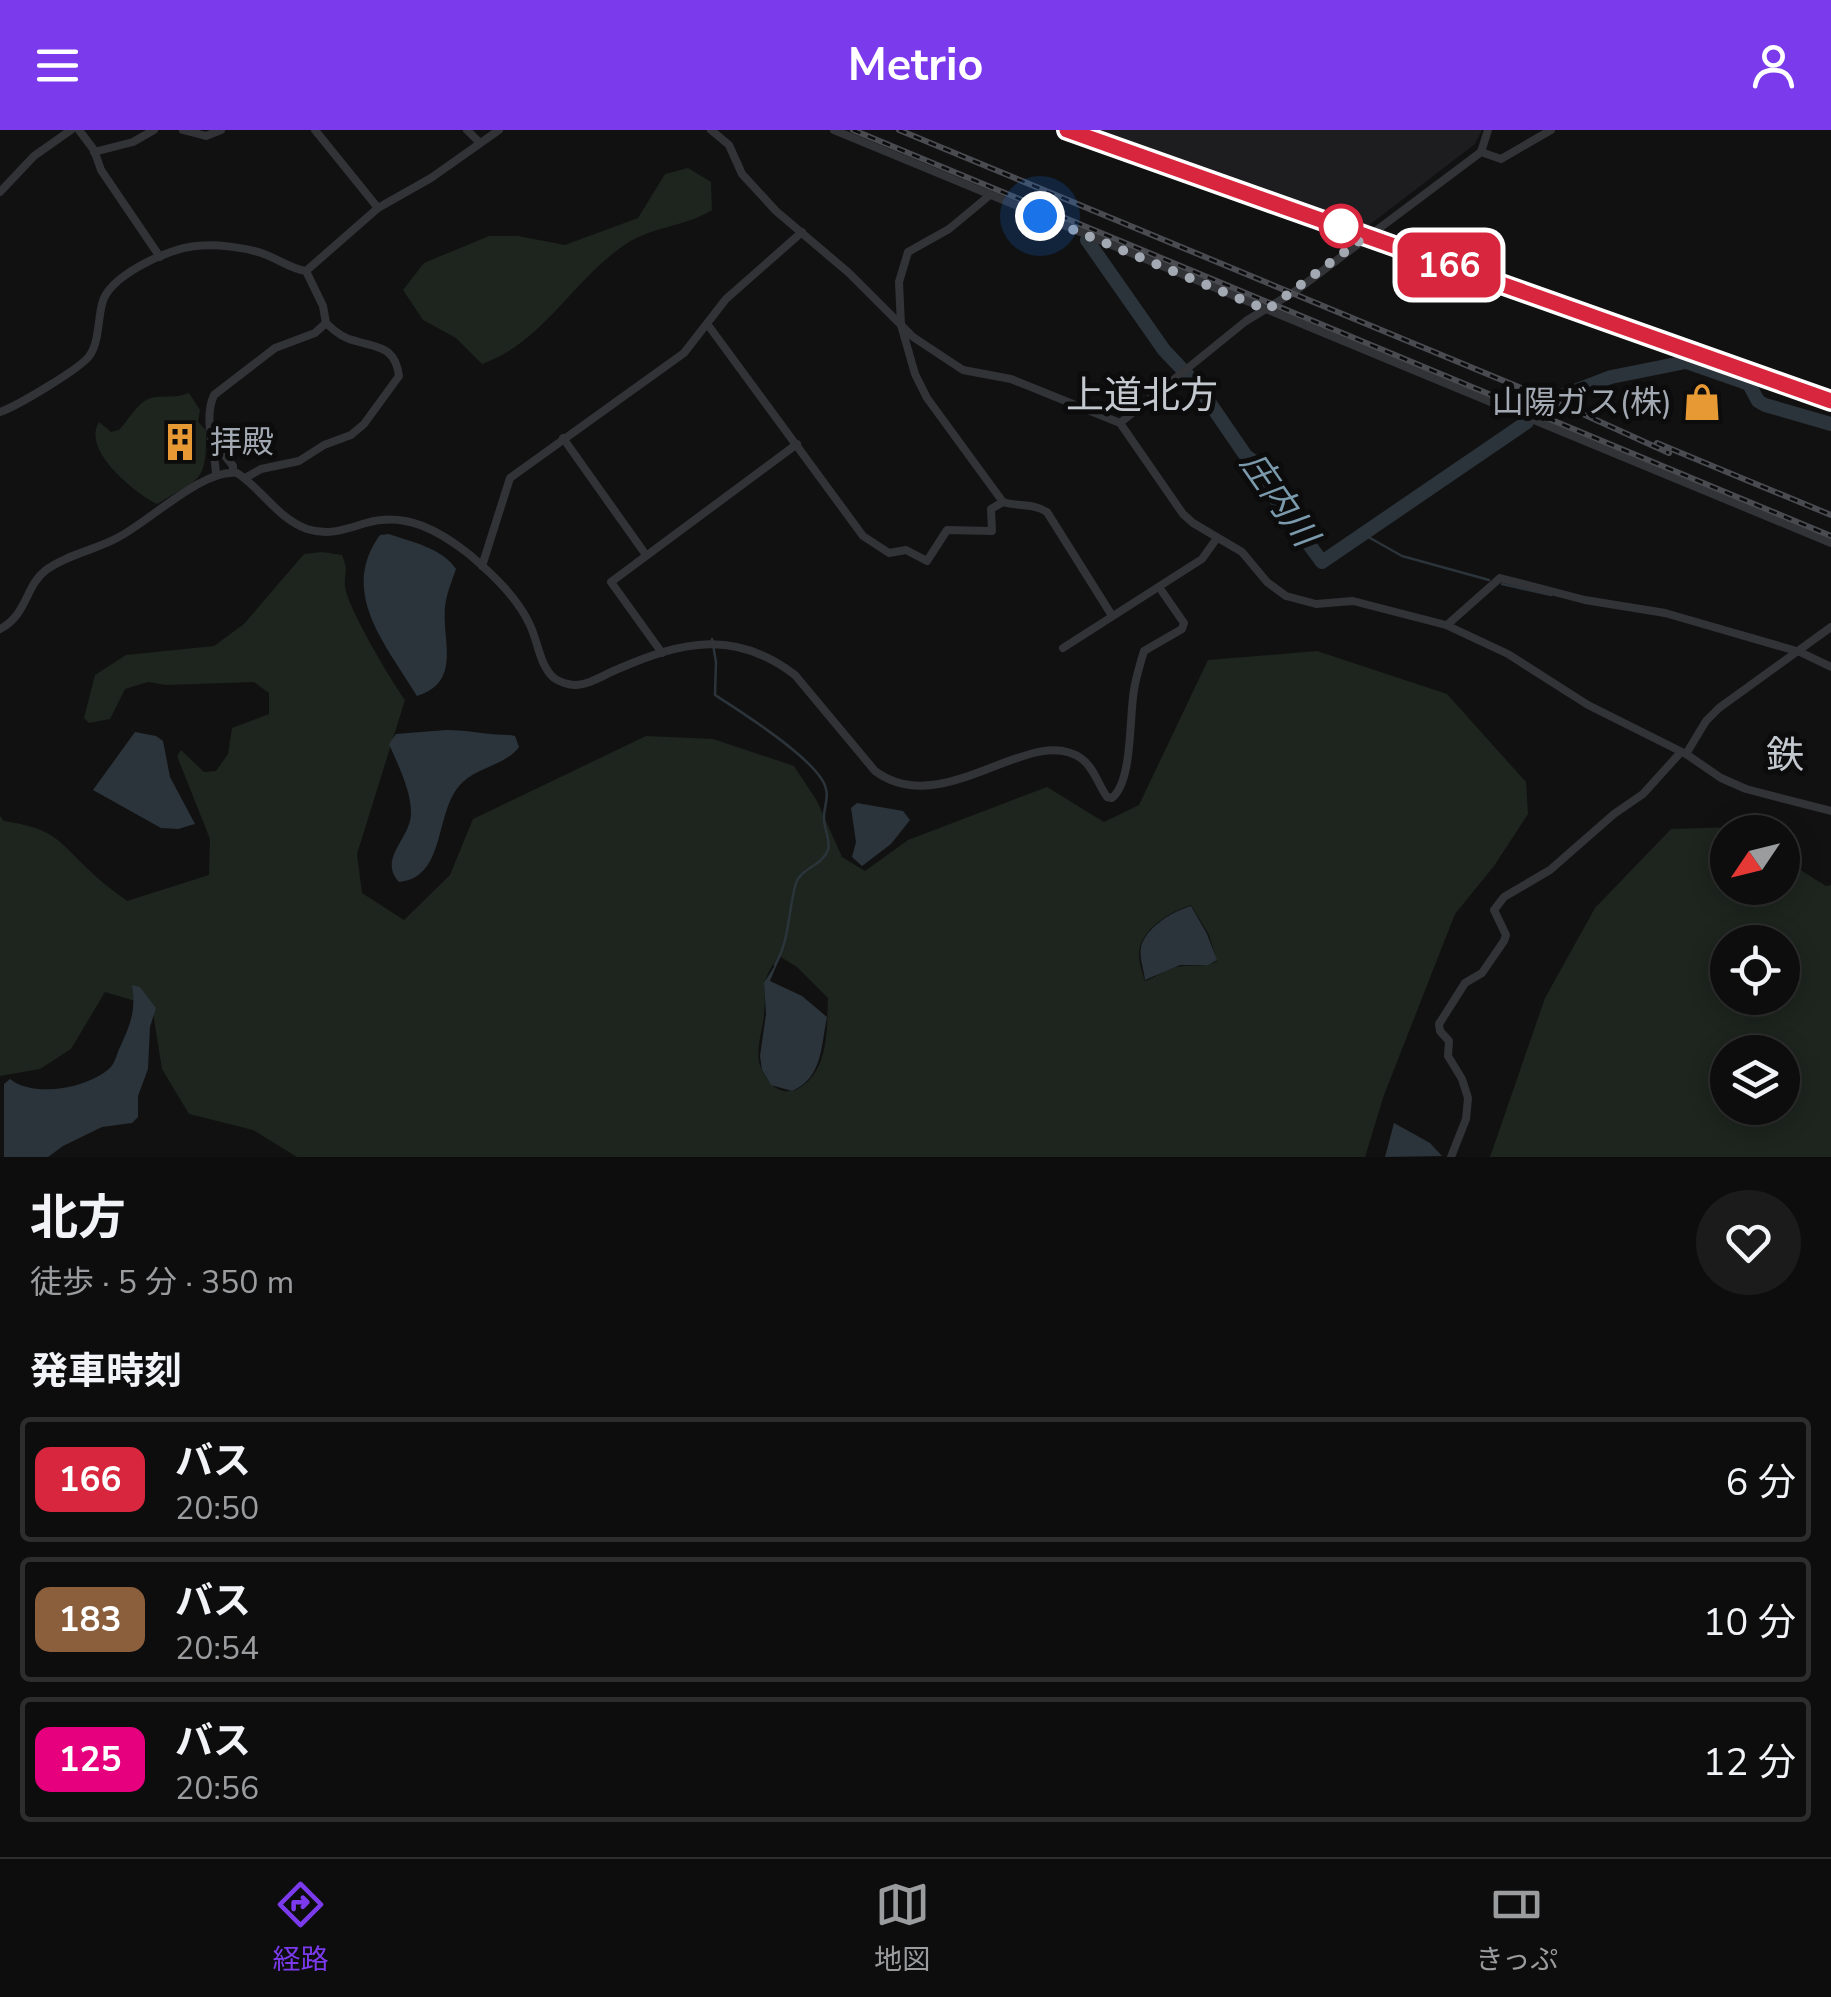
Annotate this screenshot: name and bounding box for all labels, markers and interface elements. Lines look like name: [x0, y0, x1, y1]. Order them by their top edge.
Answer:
text: Metrio: [848, 35, 983, 96]
icon: menu: [30, 38, 85, 93]
icon: person: [1746, 38, 1801, 93]
your location: [1015, 191, 1065, 241]
unlabelled marker: [1320, 205, 1362, 247]
line badge: 166: [1392, 232, 1506, 298]
text: 166: [1417, 242, 1481, 289]
district label: 上道北方: [1066, 370, 1218, 421]
place label: 山陽ガス(株): [1492, 381, 1672, 424]
shop icon: 山陽ガス(株): [1681, 381, 1723, 423]
building icon: 拝殿: [159, 421, 201, 463]
place label: 拝殿: [210, 421, 274, 464]
water label: 庄内川: [1230, 443, 1331, 559]
district label: 鉄: [1766, 730, 1804, 781]
north arrow: [1710, 815, 1800, 905]
map controls: [1710, 815, 1800, 1125]
button: locate: [1710, 925, 1800, 1015]
button: layers: [1710, 1035, 1800, 1125]
text: 北方: [30, 1185, 126, 1251]
button: heart: [1696, 1190, 1801, 1295]
text: 徒歩 · 5 分 · 350 m: [30, 1261, 294, 1304]
text: 発車時刻: [30, 1346, 182, 1397]
text: バス: [175, 1436, 251, 1487]
text: 166: [58, 1456, 122, 1503]
text: 6 分: [1725, 1457, 1796, 1508]
text: 20:50: [175, 1487, 259, 1530]
text: バス: [175, 1576, 251, 1627]
text: 183: [58, 1596, 122, 1643]
text: 10 分: [1703, 1597, 1796, 1648]
text: 20:54: [175, 1627, 259, 1670]
text: バス: [175, 1716, 251, 1767]
text: 125: [58, 1736, 122, 1783]
text: 12 分: [1703, 1737, 1796, 1788]
text: 20:56: [175, 1767, 259, 1810]
tab: 経路: [273, 1877, 329, 1979]
tab: 地図: [874, 1877, 930, 1979]
tab: きっぷ: [1475, 1877, 1558, 1979]

